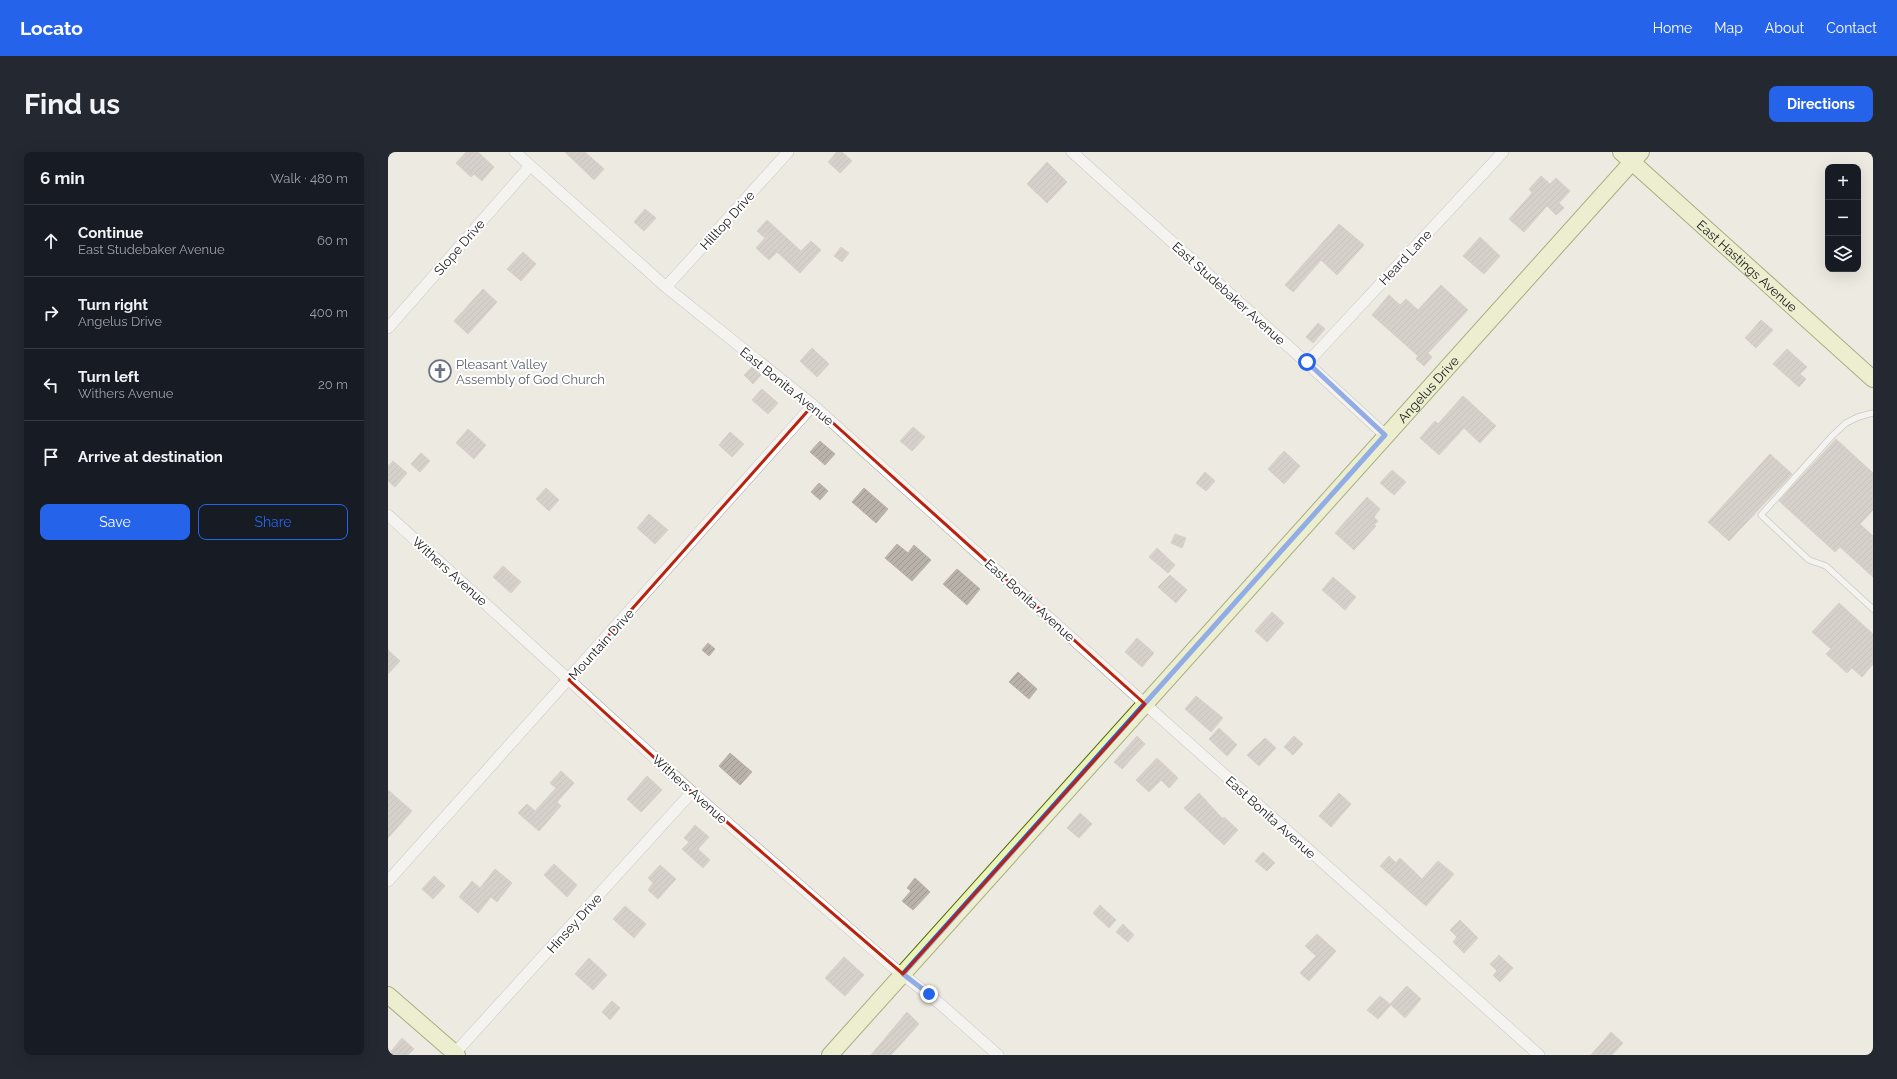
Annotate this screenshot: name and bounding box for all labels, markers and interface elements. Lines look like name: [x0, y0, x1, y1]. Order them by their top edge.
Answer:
text: Locato: [20, 17, 83, 39]
text: Home: [1653, 20, 1692, 36]
text: Map: [1714, 20, 1743, 36]
text: About: [1765, 20, 1804, 36]
text: Contact: [1826, 20, 1877, 36]
button: Directions: [1769, 86, 1873, 122]
text: Find us: [24, 88, 120, 121]
map controls: [1825, 164, 1861, 272]
button: +: [1825, 164, 1861, 200]
text: 6 min: [40, 168, 85, 188]
text: Walk · 480 m: [270, 171, 348, 186]
street label: Hilltop Drive: [697, 188, 758, 253]
button: −: [1825, 200, 1861, 236]
street label: Slope Drive: [431, 216, 488, 278]
street label: East Hastings Avenue: [1694, 217, 1800, 315]
text: Continue: [78, 224, 143, 242]
street label: Heard Lane: [1376, 226, 1435, 288]
icon: ahead: [40, 230, 62, 252]
text: 60 m: [317, 233, 348, 248]
button: layers: [1825, 236, 1861, 272]
street label: East Studebaker Avenue: [1169, 239, 1288, 348]
text: East Studebaker Avenue: [78, 242, 225, 257]
text: Turn right: [78, 296, 148, 314]
icon: right: [40, 302, 62, 324]
text: 400 m: [310, 305, 348, 320]
text: Angelus Drive: [78, 314, 162, 329]
street label: East Bonita Avenue: [737, 344, 837, 429]
route start: [1298, 353, 1316, 371]
street label: Angelus Drive: [1395, 353, 1462, 426]
place label: Pleasant Valley Assembly of God Church: [456, 357, 605, 387]
church icon: Pleasant Valley Assembly of God Church: [427, 358, 453, 384]
text: Turn left: [78, 368, 139, 386]
icon: left: [40, 374, 62, 396]
text: 20 m: [318, 377, 348, 392]
text: Withers Avenue: [78, 386, 173, 401]
icon: arrive: [40, 446, 62, 468]
text: Arrive at destination: [78, 448, 223, 466]
button: Save: [40, 504, 190, 540]
button: Share: [198, 504, 348, 540]
street label: Withers Avenue: [409, 534, 490, 609]
street label: East Bonita Avenue: [982, 556, 1078, 645]
street label: Mountain Drive: [566, 605, 637, 683]
street label: Withers Avenue: [649, 752, 730, 827]
street label: East Bonita Avenue: [1223, 773, 1319, 862]
street label: Hinsey Drive: [544, 890, 605, 956]
route end: [920, 985, 938, 1003]

